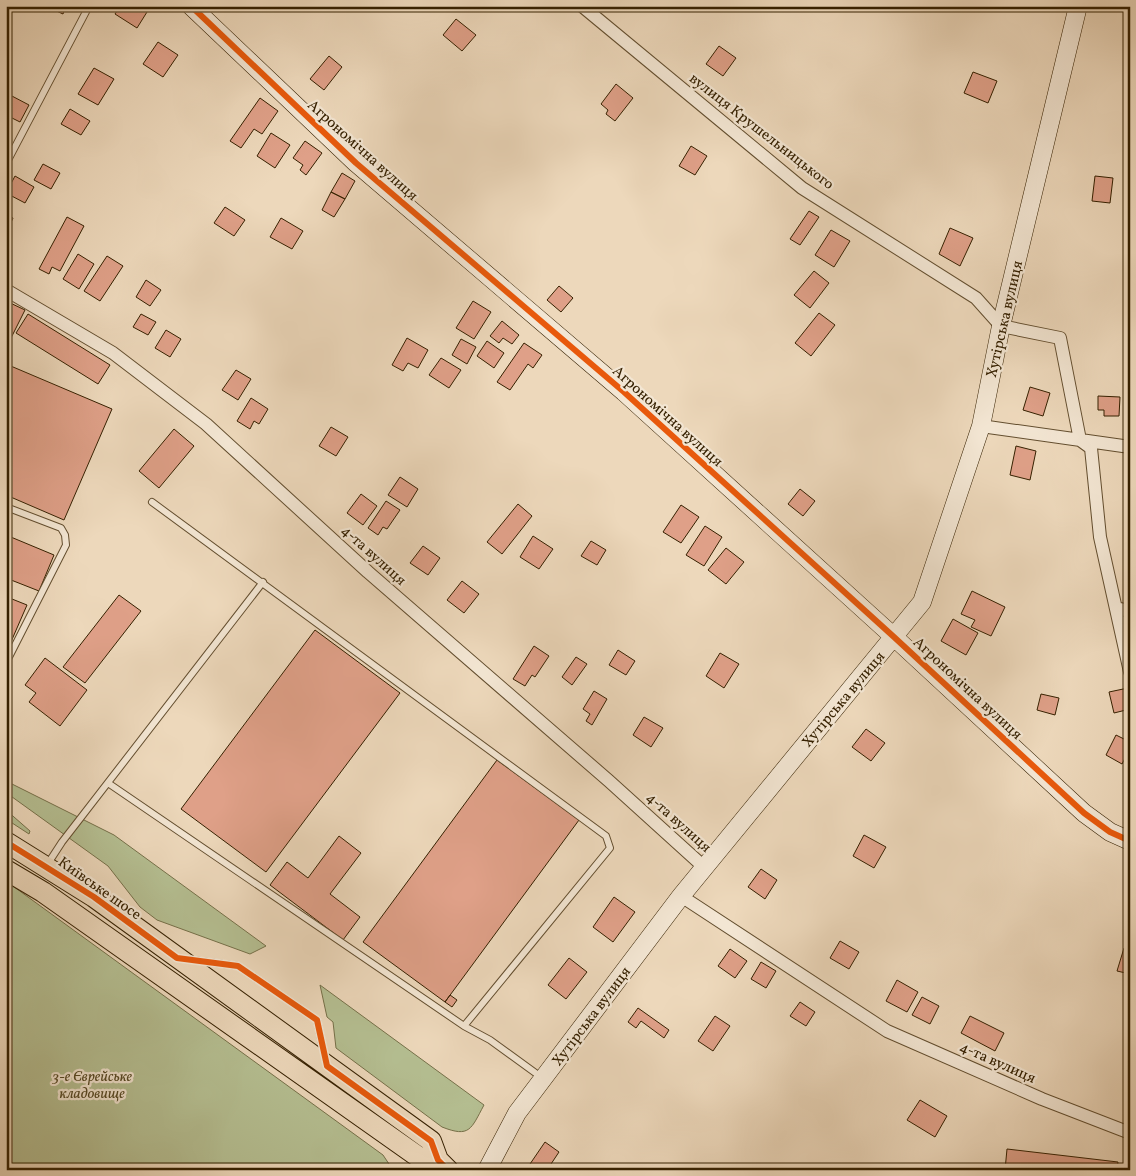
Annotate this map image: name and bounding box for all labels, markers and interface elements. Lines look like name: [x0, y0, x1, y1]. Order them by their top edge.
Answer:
street label: вулиця Крушельницького: [684, 69, 838, 196]
street label: Агрономічна вулиця: [302, 96, 422, 207]
street label: Хутірська вулиця: [982, 259, 1029, 380]
street label: Агрономічна вулиця: [607, 362, 727, 473]
street label: 4-та вулиця: [336, 521, 410, 591]
street label: Агрономічна вулиця: [908, 633, 1026, 745]
street label: Хутірська вулиця: [798, 647, 891, 752]
street label: 4-та вулиця: [641, 788, 715, 858]
street label: Київське шосе: [53, 853, 145, 926]
street label: Хутірська вулиця: [548, 963, 637, 1071]
street label: 4-та вулиця: [956, 1037, 1039, 1090]
park label: 3-е Єврейське кладовище: [51, 1067, 133, 1105]

